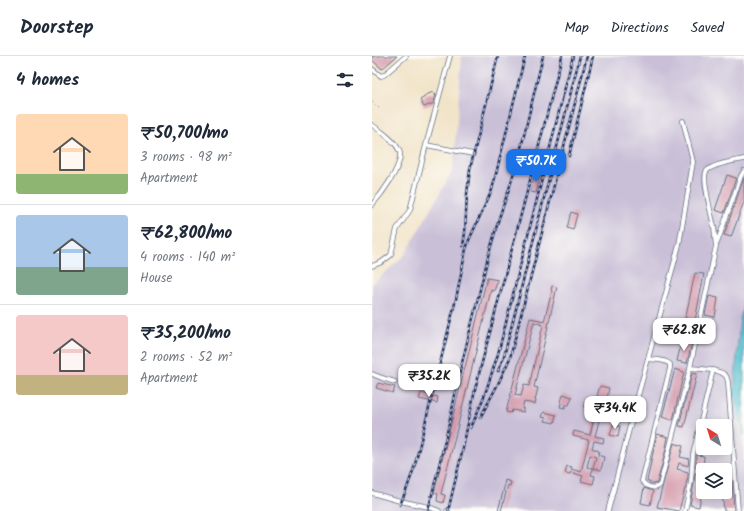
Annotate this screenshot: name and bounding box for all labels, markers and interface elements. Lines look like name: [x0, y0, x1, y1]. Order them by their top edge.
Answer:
text: Doorstep: [20, 13, 94, 43]
text: Map: [564, 17, 589, 39]
text: Directions: [611, 17, 669, 39]
text: Saved: [691, 17, 724, 39]
text: 4 homes: [16, 67, 79, 94]
icon: filters: [334, 69, 356, 91]
text: ₹50,700/mo: [140, 120, 229, 147]
icon: home: [48, 130, 96, 178]
text: 3 rooms · 98 m²: [140, 147, 232, 168]
pin: ₹50.7K: [503, 149, 569, 183]
text: ₹50.7K: [515, 151, 557, 172]
text: Apartment: [140, 168, 198, 189]
text: ₹62,800/mo: [140, 220, 232, 247]
icon: home: [48, 231, 96, 279]
text: 4 rooms · 140 m²: [140, 247, 235, 268]
text: House: [140, 268, 172, 289]
pin: ₹62.8K: [651, 318, 717, 352]
text: ₹35,200/mo: [140, 320, 231, 347]
text: ₹62.8K: [662, 320, 706, 341]
icon: home: [48, 331, 96, 379]
text: 2 rooms · 52 m²: [140, 347, 232, 368]
pin: ₹35.2K: [396, 364, 462, 398]
text: ₹35.2K: [407, 366, 451, 387]
text: Apartment: [140, 368, 198, 389]
pin: ₹34.4K: [582, 396, 648, 430]
text: ₹34.4K: [593, 398, 637, 419]
north arrow: [696, 419, 732, 455]
map controls: [696, 419, 732, 499]
button: layers: [696, 463, 732, 499]

